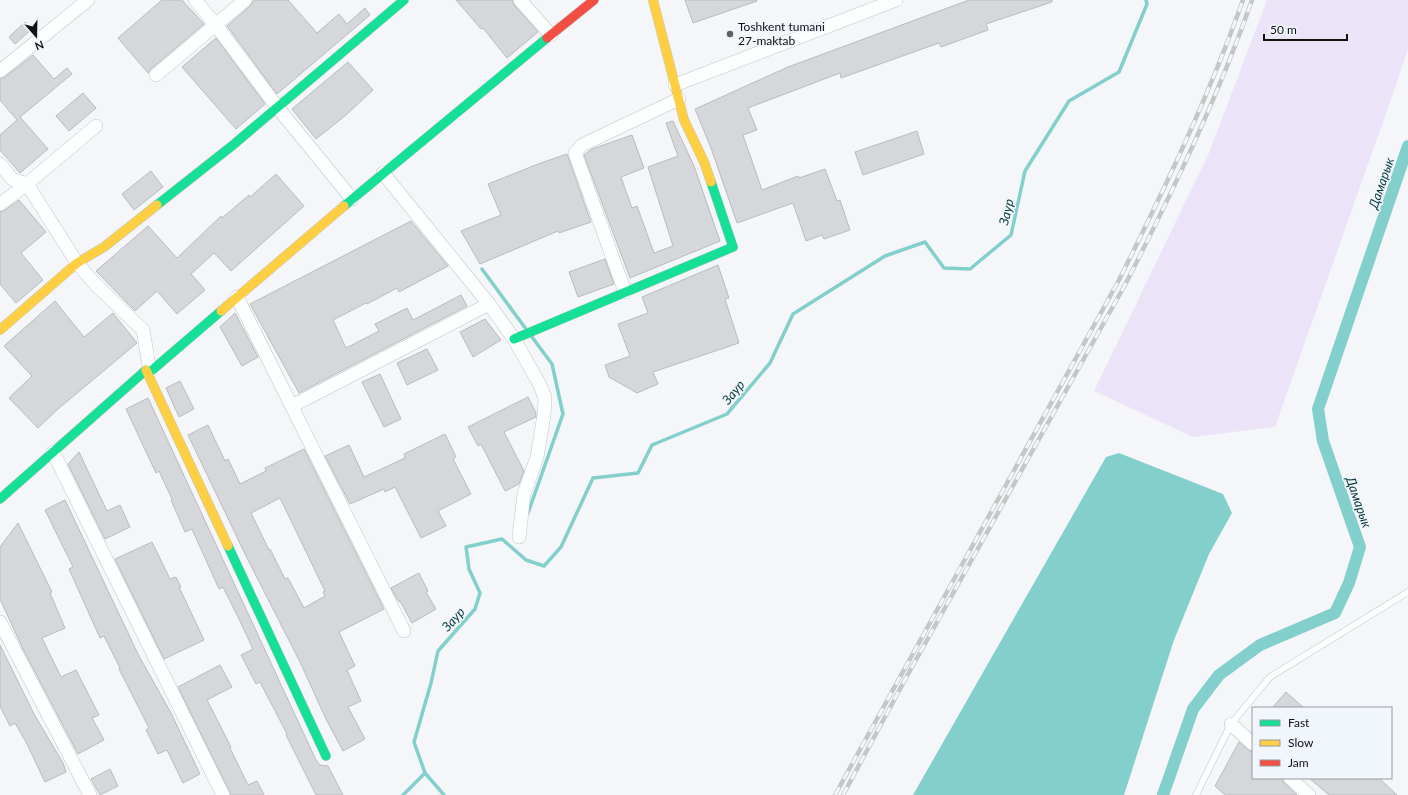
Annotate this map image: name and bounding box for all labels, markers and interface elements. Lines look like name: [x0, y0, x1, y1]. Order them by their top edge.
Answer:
north arrow: [16, 16, 56, 56]
scale bar: [1264, 16, 1347, 42]
place label: Toshkent tumani 27-maktab: [738, 19, 825, 48]
text: 50 m: [1270, 22, 1297, 37]
marker: Toshkent tumani 27-maktab: [725, 29, 735, 39]
text: N: [33, 38, 46, 53]
water label: Дамарык: [1364, 155, 1397, 212]
water label: Заур: [995, 197, 1017, 228]
water label: Заур: [718, 377, 748, 408]
water label: Дамарык: [1342, 473, 1375, 530]
water label: Заур: [437, 604, 468, 635]
legend: [1252, 707, 1392, 779]
text: Fast: [1288, 715, 1310, 730]
text: Slow: [1288, 735, 1314, 750]
text: Jam: [1288, 755, 1309, 770]

